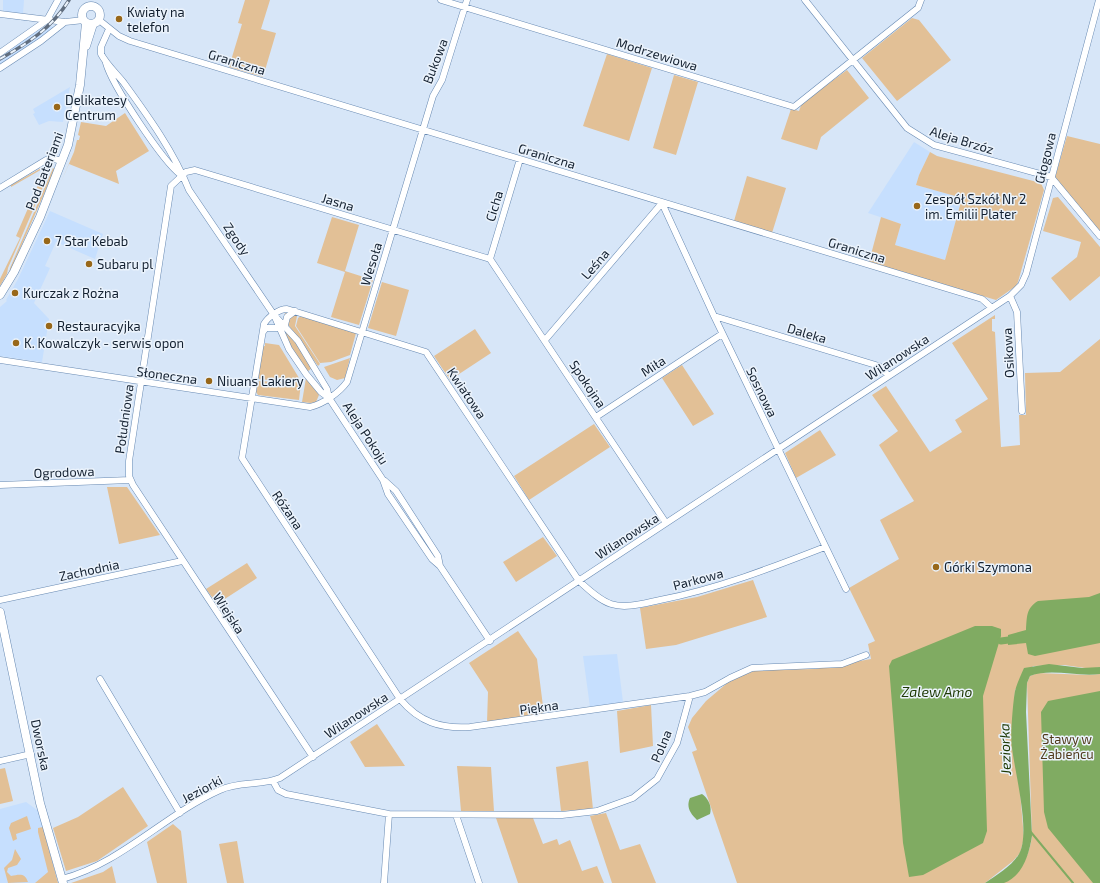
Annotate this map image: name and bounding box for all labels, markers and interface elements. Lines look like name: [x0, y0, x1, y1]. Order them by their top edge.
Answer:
place label: Kwiaty na telefon: [127, 4, 185, 35]
marker: Kwiaty na telefon: [114, 14, 124, 24]
street label: Modrzewiowa: [614, 34, 700, 74]
street label: Bukowa: [419, 36, 451, 86]
street label: Graniczna: [206, 46, 268, 78]
place label: Delikatesy Centrum: [65, 92, 127, 123]
marker: Delikatesy Centrum: [52, 102, 62, 112]
street label: Aleja Brzóz: [928, 123, 996, 157]
street label: Pod Bateriami: [22, 130, 66, 212]
street label: Głogowa: [1031, 131, 1059, 185]
street label: Graniczna: [516, 140, 578, 172]
street label: Cicha: [482, 189, 506, 223]
street label: Jasna: [320, 190, 356, 214]
place label: Zespół Szkół Nr 2 im. Emilii Plater: [925, 191, 1026, 222]
marker: Zespół Szkół Nr 2 im. Emilii Plater: [912, 201, 922, 211]
street label: Zgody: [220, 219, 254, 259]
place label: 7 Star Kebab: [55, 233, 128, 249]
street label: Graniczna: [826, 234, 888, 266]
marker: 7 Star Kebab: [42, 236, 52, 246]
street label: Wesoła: [357, 240, 385, 288]
street label: Leśna: [578, 246, 612, 282]
place label: Subaru pl: [97, 256, 153, 272]
marker: Subaru pl: [84, 259, 94, 269]
place label: Kurczak z Rożna: [23, 285, 119, 301]
marker: Kurczak z Rożna: [10, 288, 20, 298]
place label: Restauracyjka: [57, 318, 141, 334]
street label: Daleka: [785, 319, 829, 347]
marker: Restauracyjka: [44, 321, 54, 331]
street label: Osikowa: [999, 328, 1017, 378]
street label: Wilanowska: [862, 331, 932, 383]
place label: K. Kowalczyk - serwis opon: [24, 335, 184, 351]
marker: K. Kowalczyk - serwis opon: [11, 338, 21, 348]
street label: Miła: [638, 352, 668, 380]
street label: Spokojna: [566, 357, 610, 411]
street label: Słoneczna: [136, 363, 198, 387]
street label: Kwiatowa: [444, 364, 490, 422]
street label: Sosnowa: [743, 364, 781, 420]
place label: Niuans Lakiery: [217, 373, 304, 389]
marker: Niuans Lakiery: [204, 376, 214, 386]
street label: Południowa: [111, 383, 137, 455]
street label: Aleja Pokoju: [340, 399, 392, 467]
street label: Ogrodowa: [33, 463, 95, 481]
street label: Różana: [269, 487, 307, 533]
street label: Wilanowska: [592, 510, 662, 562]
street label: Zachodnia: [57, 556, 121, 584]
place label: Górki Szymona: [944, 559, 1032, 575]
marker: Górki Szymona: [931, 562, 941, 572]
street label: Parkowa: [671, 565, 725, 593]
street label: Wiejska: [210, 589, 248, 637]
water label: Zalew Amo: [902, 683, 973, 700]
street label: Wilanowska: [321, 689, 391, 741]
street label: Piękna: [518, 696, 560, 718]
street label: Dworska: [28, 718, 54, 772]
water label: Jeziorka: [995, 723, 1014, 776]
street label: Polna: [647, 727, 675, 765]
park label: Stawy w Żabieńcu: [1040, 731, 1094, 762]
street label: Jeziorki: [179, 772, 225, 806]

